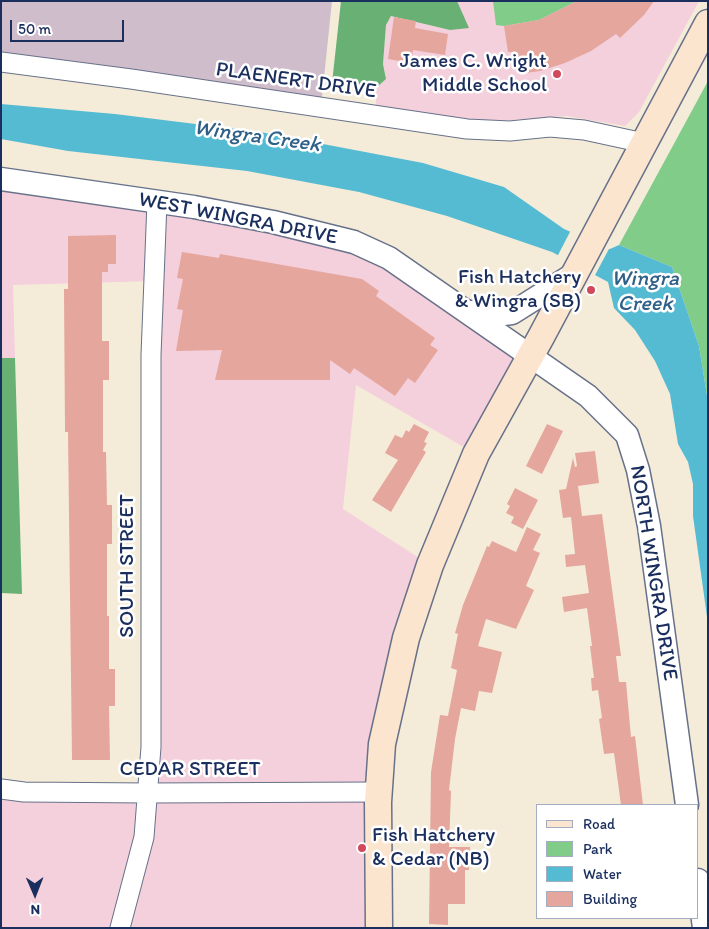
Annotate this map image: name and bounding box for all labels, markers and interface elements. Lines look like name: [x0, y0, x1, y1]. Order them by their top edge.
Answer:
scale bar: [12, 10, 126, 42]
text: 50 m: [18, 20, 51, 38]
place label: James C. Wright Middle School: [400, 49, 547, 99]
street label: PLAENERT DRIVE: [214, 57, 378, 105]
marker: James C. Wright Middle School: [551, 68, 563, 80]
water label: Wingra Creek: [192, 115, 322, 159]
street label: WEST WINGRA DRIVE: [136, 187, 340, 251]
place label: Fish Hatchery & Wingra (SB): [455, 265, 581, 315]
water label: Wingra Creek: [611, 266, 679, 318]
marker: Fish Hatchery & Wingra (SB): [585, 284, 597, 296]
street label: NORTH WINGRA DRIVE: [624, 464, 682, 682]
street label: SOUTH STREET: [115, 494, 141, 638]
street label: CEDAR STREET: [119, 757, 261, 783]
legend: [536, 804, 699, 919]
text: Road: [583, 815, 615, 833]
place label: Fish Hatchery & Cedar (NB): [372, 823, 495, 873]
text: Park: [583, 840, 613, 858]
marker: Fish Hatchery & Cedar (NB): [356, 842, 368, 854]
text: Water: [583, 865, 621, 883]
north arrow: [10, 869, 60, 919]
text: Building: [583, 890, 637, 908]
text: N: [30, 901, 40, 918]

